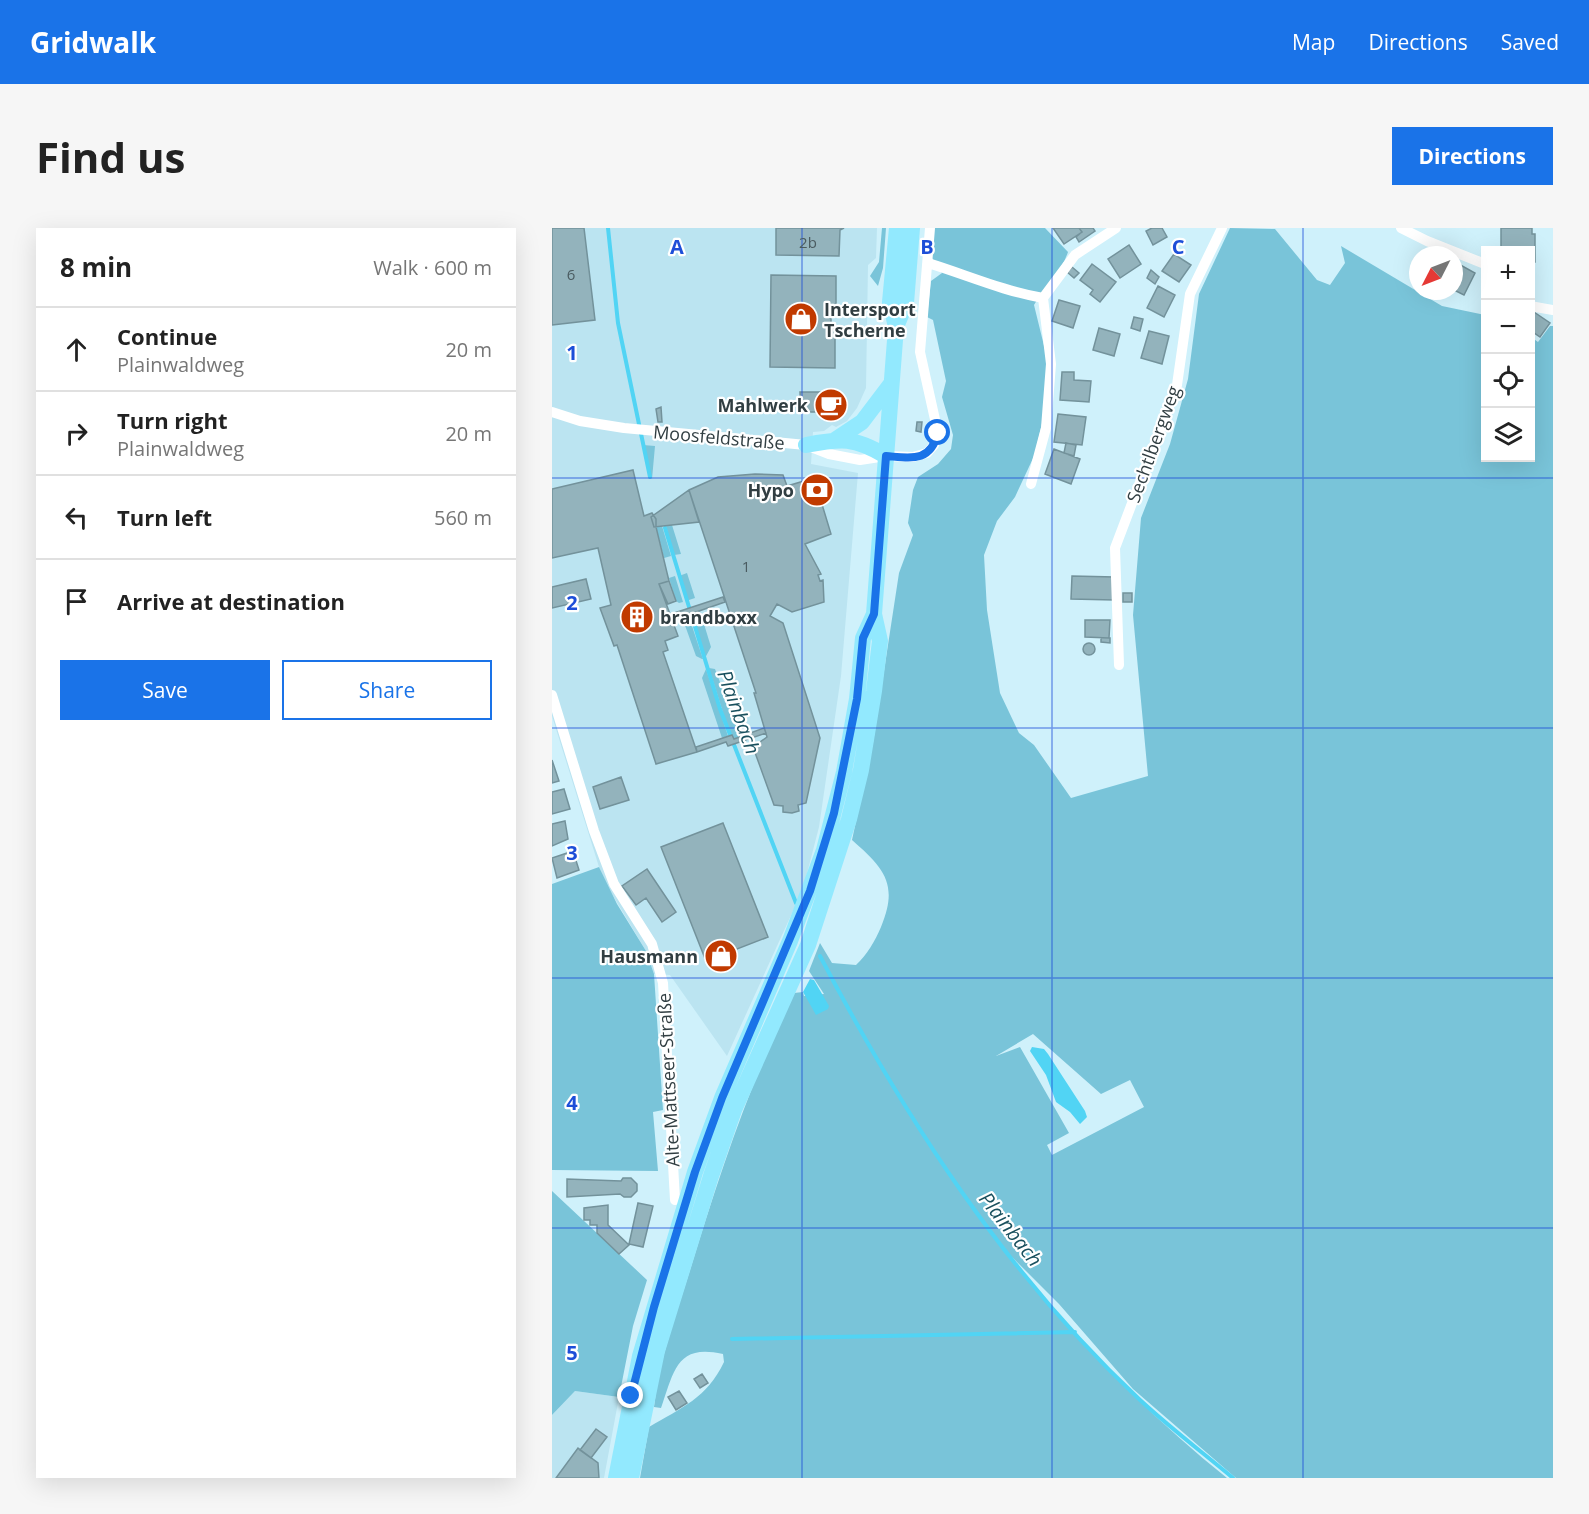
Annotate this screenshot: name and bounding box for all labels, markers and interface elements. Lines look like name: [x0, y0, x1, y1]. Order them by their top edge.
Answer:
text: Gridwalk: [30, 23, 156, 61]
text: Map: [1292, 28, 1335, 56]
text: Directions: [1368, 28, 1468, 56]
text: Saved: [1501, 28, 1559, 56]
button: Directions: [1392, 127, 1553, 185]
text: Find us: [36, 128, 185, 185]
house number: 2b: [799, 232, 817, 252]
text: A: [670, 233, 684, 260]
text: B: [920, 233, 934, 260]
text: C: [1172, 233, 1185, 260]
north arrow: [1409, 246, 1463, 300]
map controls: [1481, 246, 1535, 462]
button: +: [1481, 246, 1535, 300]
text: 8 min: [60, 249, 132, 285]
text: Walk · 600 m: [373, 254, 492, 281]
house number: 6: [567, 264, 575, 284]
place label: Intersport Tscherne: [824, 297, 916, 342]
button: −: [1481, 300, 1535, 354]
shop icon: Intersport Tscherne: [783, 301, 819, 337]
text: Continue: [117, 321, 217, 351]
icon: ahead: [60, 333, 93, 366]
text: 20 m: [445, 336, 492, 363]
text: 1: [566, 339, 578, 366]
text: Plainwaldweg: [117, 351, 244, 378]
button: locate: [1481, 354, 1535, 408]
street label: Sechtlbergweg: [1121, 382, 1185, 506]
cafe icon: Mahlwerk: [813, 387, 849, 423]
place label: Mahlwerk: [717, 393, 809, 417]
text: Turn right: [117, 405, 228, 435]
button: layers: [1481, 408, 1535, 462]
icon: right: [60, 417, 93, 450]
street label: Moosfeldstraße: [652, 419, 786, 455]
route start: [924, 419, 950, 445]
text: 20 m: [445, 420, 492, 447]
text: Plainwaldweg: [117, 435, 244, 462]
bank icon: Hypo: [799, 472, 835, 508]
place label: Hypo: [747, 478, 794, 502]
icon: left: [60, 501, 93, 534]
text: Turn left: [117, 502, 212, 532]
text: 560 m: [434, 504, 492, 531]
house number: 1: [742, 556, 750, 576]
icon: arrive: [60, 585, 93, 618]
text: Arrive at destination: [117, 586, 345, 616]
text: 2: [566, 589, 578, 616]
building icon: brandboxx: [619, 599, 655, 635]
place label: brandboxx: [660, 605, 758, 629]
button: Save: [60, 660, 270, 720]
button: Share: [282, 660, 492, 720]
water label: Plainbach: [711, 666, 767, 758]
text: 3: [566, 839, 578, 866]
shop icon: Hausmann: [703, 938, 739, 974]
place label: Hausmann: [600, 944, 698, 968]
street label: Alte-Mattseer-Straße: [651, 992, 685, 1168]
text: 4: [566, 1089, 578, 1116]
water label: Plainbach: [973, 1186, 1049, 1272]
text: 5: [566, 1339, 578, 1366]
route end: [617, 1382, 643, 1408]

